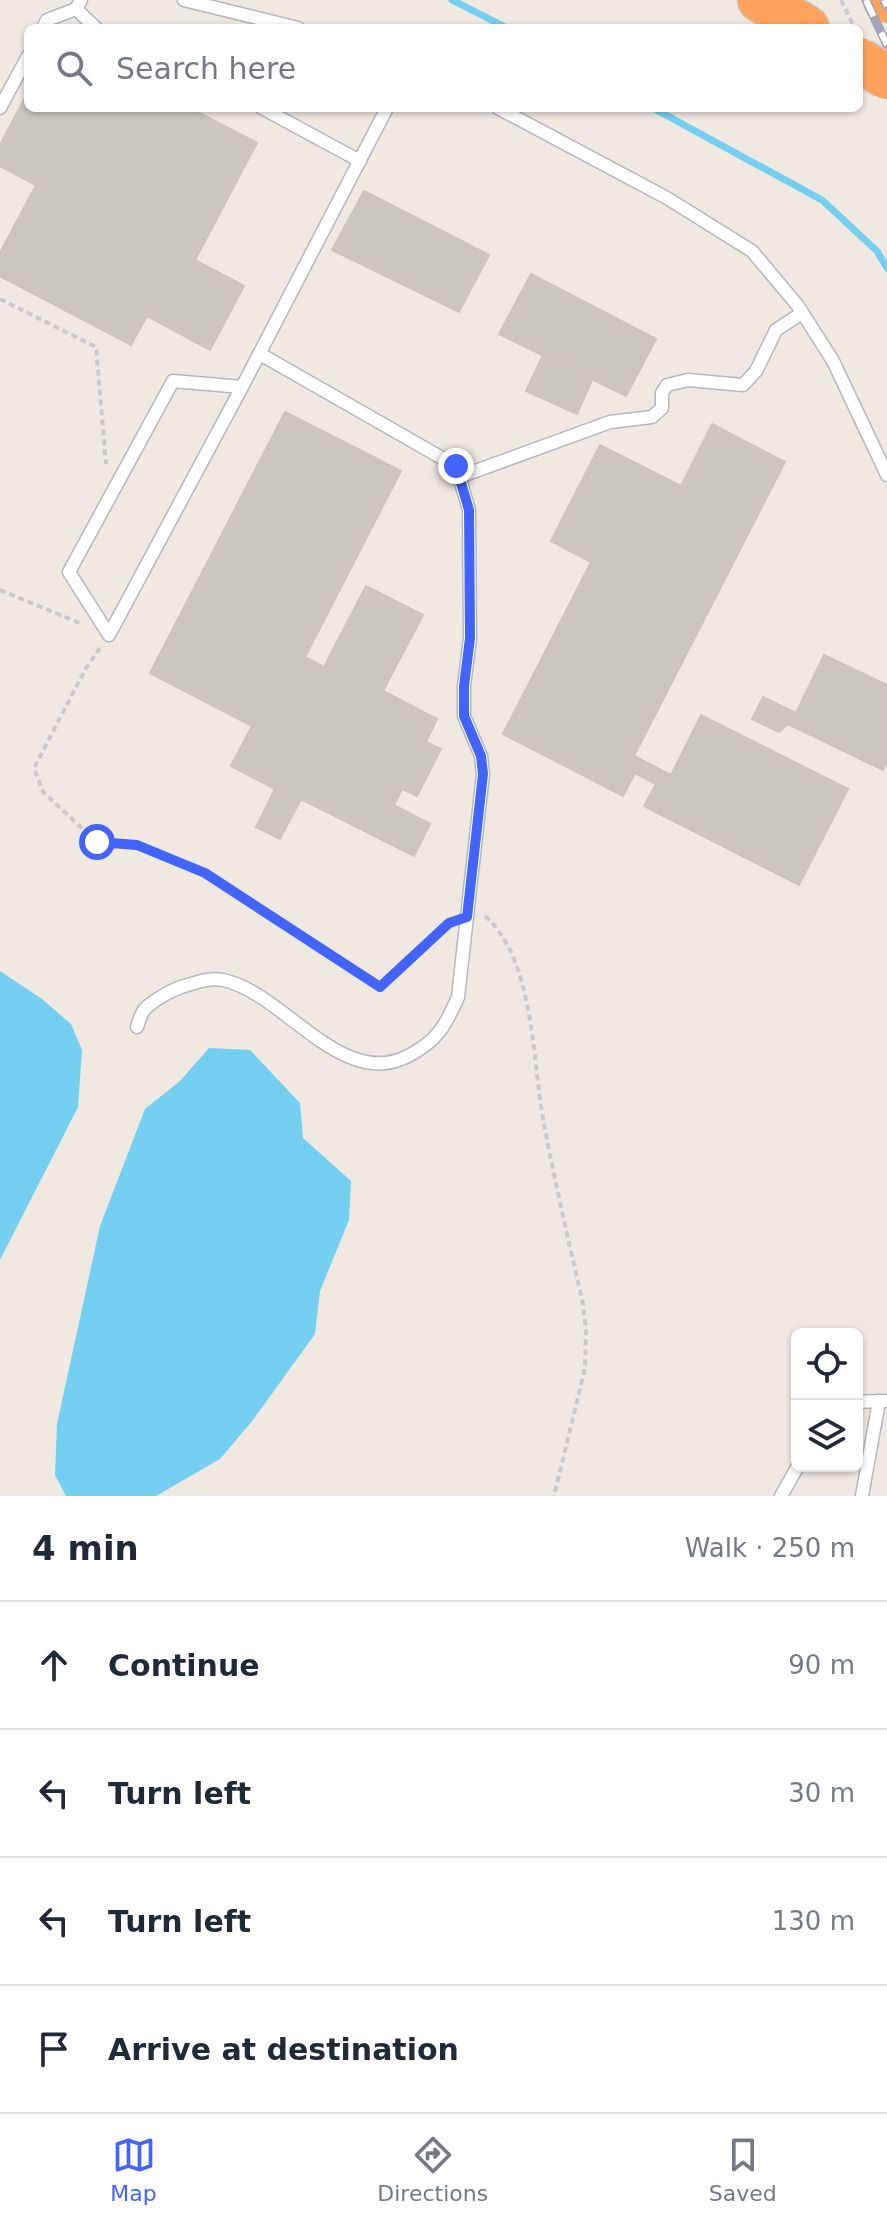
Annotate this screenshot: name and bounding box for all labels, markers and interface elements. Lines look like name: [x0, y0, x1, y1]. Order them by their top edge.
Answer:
search box: [24, 24, 863, 112]
icon: search: [52, 46, 96, 90]
text: Search here: [116, 51, 296, 86]
route end: [438, 448, 474, 484]
route start: [79, 824, 115, 860]
map controls: [791, 1328, 863, 1472]
button: locate: [791, 1328, 863, 1400]
button: layers: [791, 1400, 863, 1472]
text: 4 min: [32, 1528, 139, 1568]
text: Walk · 250 m: [685, 1533, 855, 1563]
icon: ahead: [32, 1643, 76, 1687]
text: Continue: [108, 1648, 260, 1683]
text: 90 m: [788, 1650, 855, 1680]
icon: left: [32, 1771, 76, 1815]
text: Turn left: [108, 1776, 251, 1811]
text: 30 m: [788, 1778, 855, 1808]
icon: left: [32, 1899, 76, 1943]
text: Turn left: [108, 1904, 251, 1939]
text: 130 m: [772, 1906, 855, 1936]
icon: arrive: [32, 2027, 76, 2071]
text: Arrive at destination: [108, 2032, 459, 2067]
tab: Map: [110, 2133, 157, 2206]
tab: Directions: [377, 2133, 488, 2206]
tab: Saved: [709, 2133, 777, 2206]

